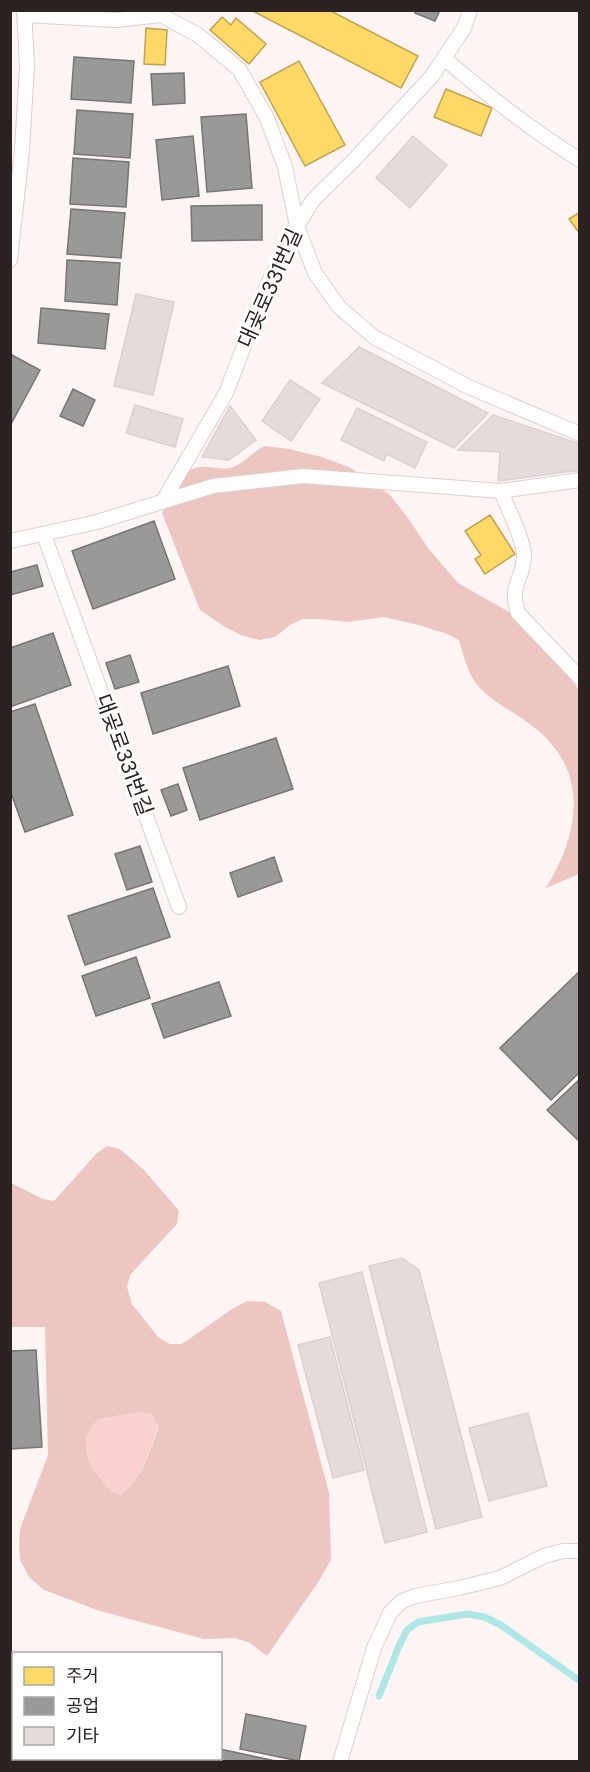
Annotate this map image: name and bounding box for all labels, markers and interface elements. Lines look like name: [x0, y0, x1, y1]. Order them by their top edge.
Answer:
street label: 대곶로331번길: [231, 224, 309, 352]
street label: 대곶로331번길: [89, 690, 159, 820]
legend: [12, 1652, 222, 1760]
text: 주거: [66, 1664, 99, 1688]
text: 공업: [66, 1694, 99, 1718]
text: 기타: [66, 1724, 100, 1748]

